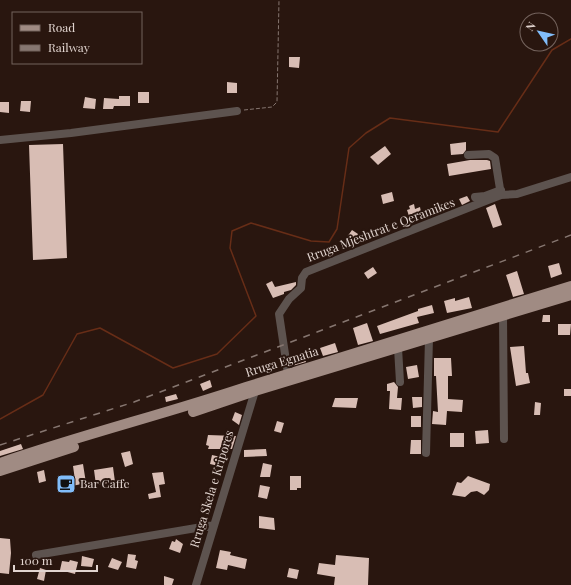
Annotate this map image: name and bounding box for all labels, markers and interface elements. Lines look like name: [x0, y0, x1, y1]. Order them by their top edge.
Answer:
legend: [12, 12, 142, 64]
north arrow: [519, 12, 559, 52]
text: Road: [48, 19, 75, 35]
text: N: [522, 19, 539, 34]
text: Railway: [48, 39, 90, 55]
street label: Rruga Mjeshtrat e Qeramikes: [304, 193, 457, 265]
street label: Rruga Egnatia: [243, 342, 320, 380]
street label: Rruga Skela e Kripores: [186, 428, 237, 549]
cafe icon: Bar Caffe: [55, 473, 77, 495]
place label: Bar Caffe: [80, 475, 129, 491]
scale bar: [14, 547, 97, 573]
text: 100 m: [20, 552, 53, 568]

